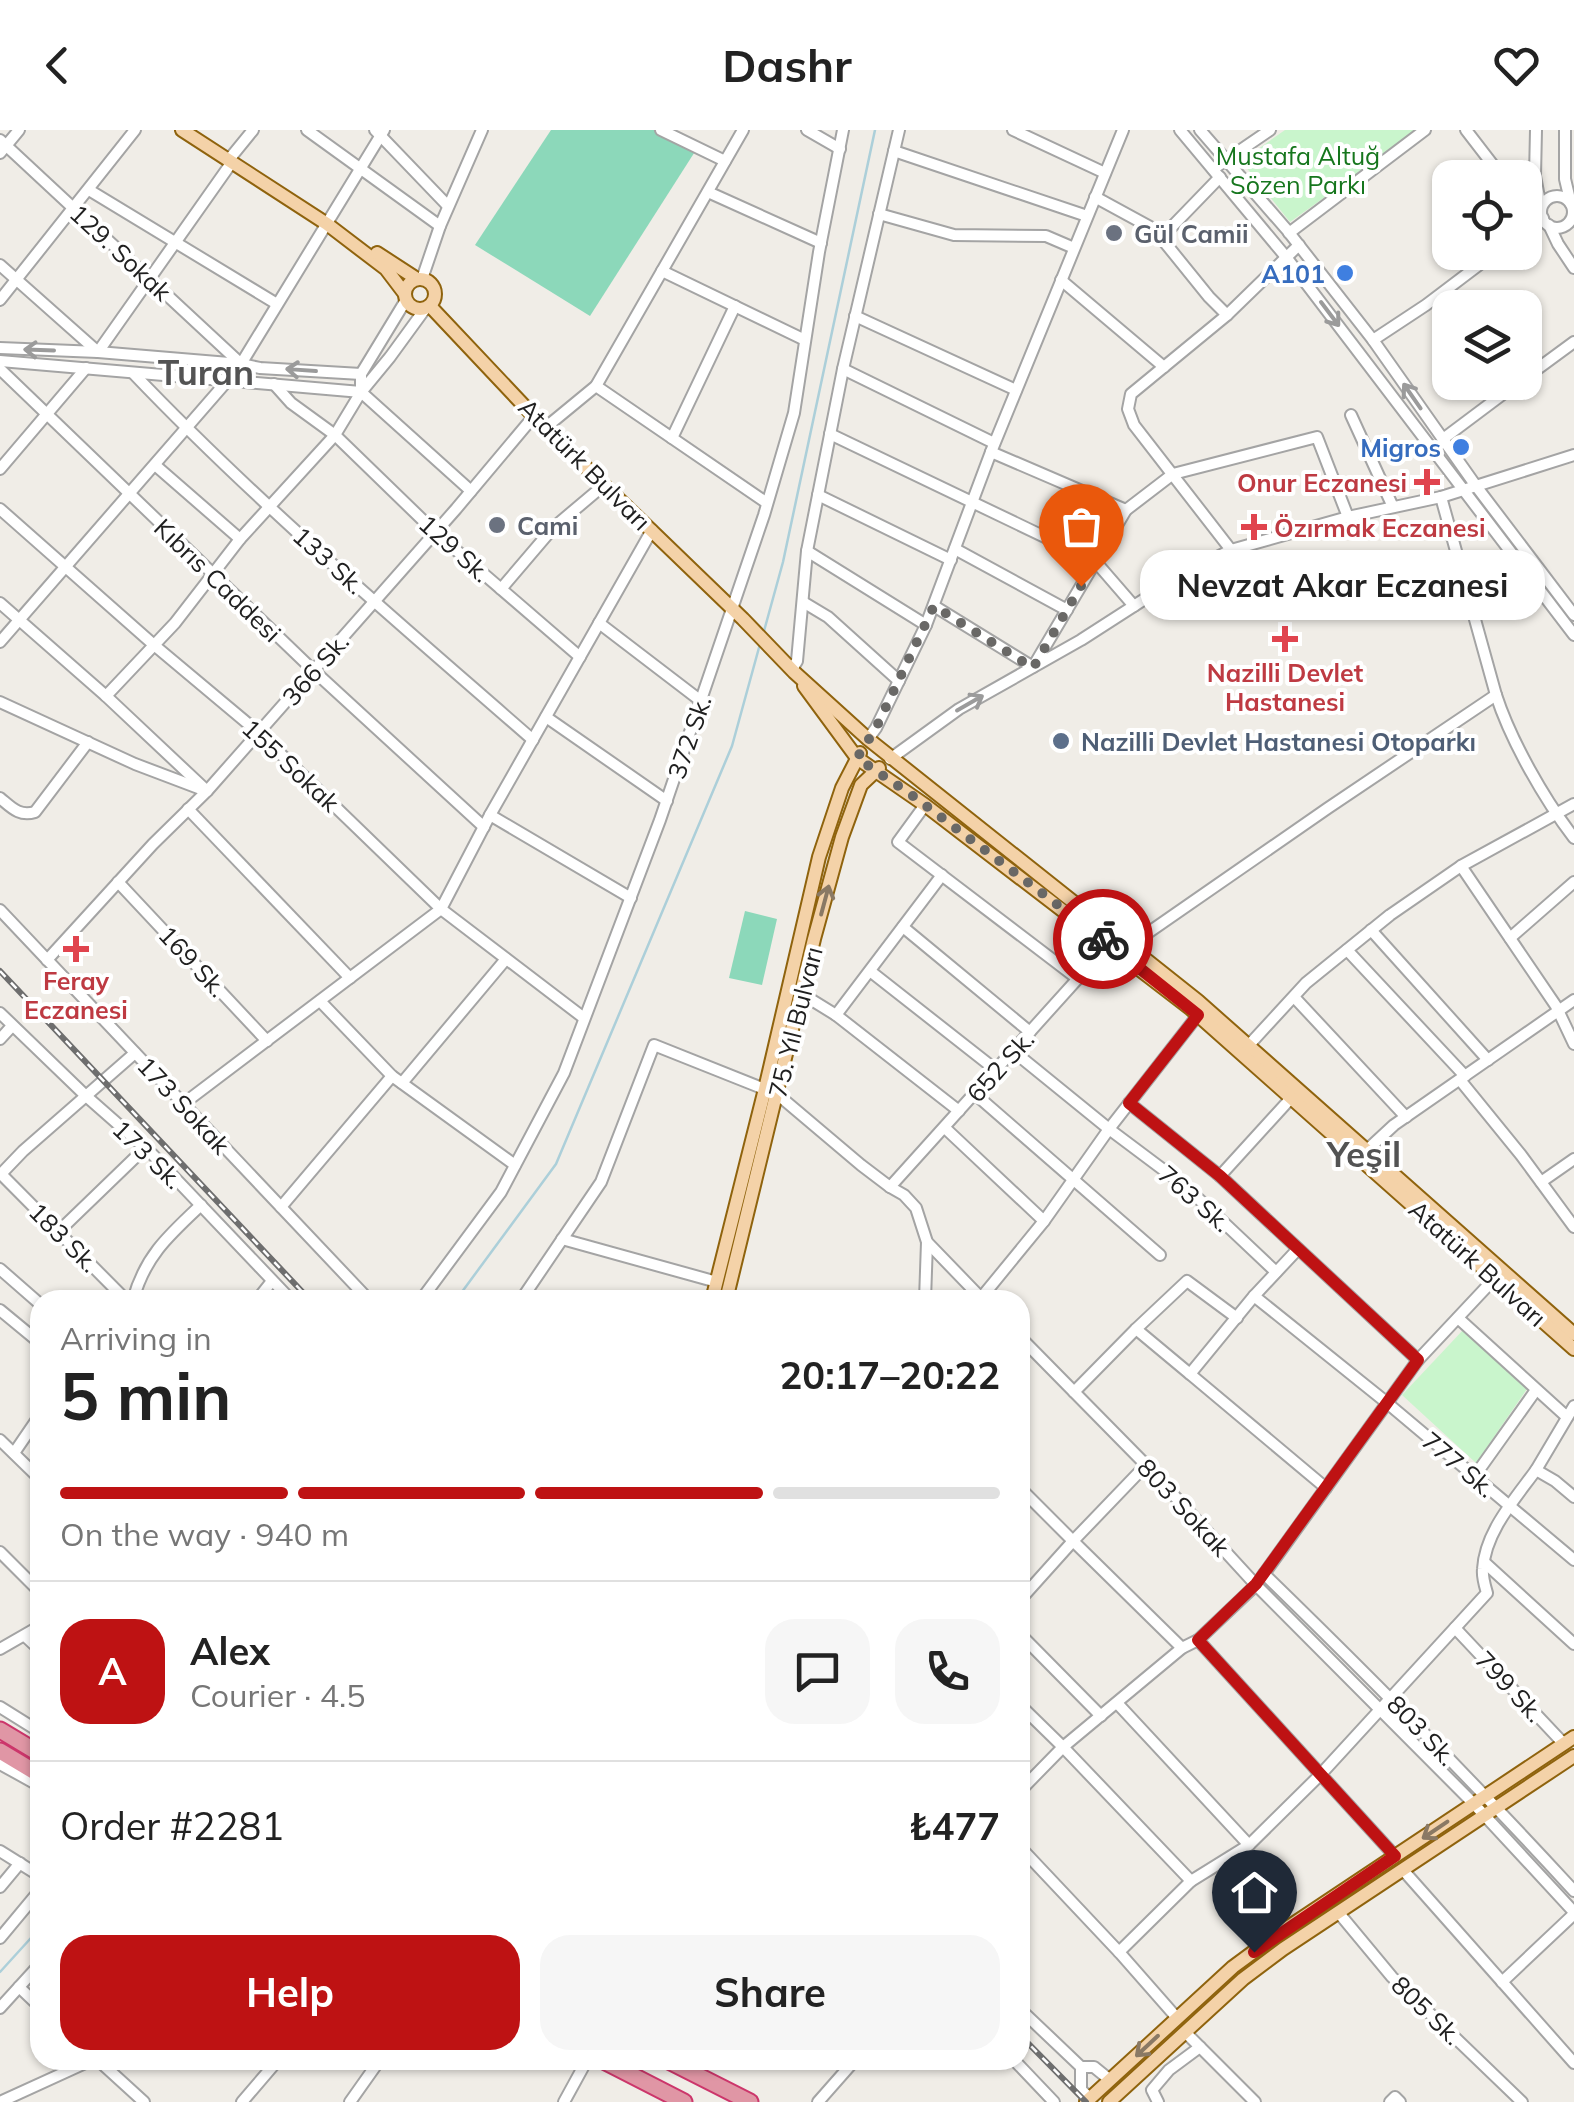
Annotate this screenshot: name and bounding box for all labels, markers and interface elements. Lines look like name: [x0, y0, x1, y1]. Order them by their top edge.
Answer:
text: Dashr: [722, 37, 852, 93]
icon: back: [30, 38, 85, 93]
icon: heart: [1489, 38, 1544, 93]
park label: Mustafa Altuğ Sözen Parkı: [1216, 140, 1380, 200]
map controls: [1432, 160, 1542, 400]
button: locate: [1432, 160, 1542, 270]
street label: 129. Sokak: [64, 197, 179, 308]
place label: Gül Camii: [1134, 218, 1248, 249]
marker: Gül Camii: [1103, 222, 1125, 244]
place label: A101: [1261, 258, 1325, 289]
marker: A101: [1334, 262, 1356, 284]
button: layers: [1432, 290, 1542, 400]
one-way arrow: [1319, 300, 1340, 327]
one-way arrow: [24, 340, 56, 359]
district label: Turan: [158, 350, 254, 394]
one-way arrow: [286, 361, 318, 380]
one-way arrow: [1402, 382, 1423, 410]
street label: Atatürk Bulvarı: [513, 392, 657, 536]
place label: Migros: [1360, 432, 1441, 463]
marker: Migros: [1450, 436, 1472, 458]
place label: Onur Eczanesi: [1237, 467, 1407, 498]
marker: Onur Eczanesi: [1416, 471, 1438, 493]
pin: [1039, 484, 1124, 587]
icon: bag: [1054, 499, 1109, 554]
street label: 129 Sk.: [413, 508, 497, 588]
place label: Cami: [517, 510, 578, 541]
street label: Kıbrıs Caddesi: [148, 512, 288, 648]
place label: Özırmak Eczanesi: [1274, 512, 1486, 543]
marker: Cami: [486, 514, 508, 536]
marker: Özırmak Eczanesi: [1243, 516, 1265, 538]
street label: 133 Sk.: [287, 520, 371, 600]
callout: Nevzat Akar Eczanesi: [1141, 551, 1546, 621]
text: Nevzat Akar Eczanesi: [1177, 565, 1508, 605]
street label: 366 Sk.: [275, 626, 355, 712]
marker: Nazilli Devlet Hastanesi: [1272, 626, 1298, 652]
place label: Nazilli Devlet Hastanesi: [1207, 657, 1364, 717]
street label: 372 Sk.: [660, 691, 718, 783]
one-way arrow: [956, 693, 984, 713]
street label: 155 Sokak: [236, 712, 347, 819]
place label: Nazilli Devlet Hastanesi Otoparkı: [1081, 726, 1476, 757]
marker: Nazilli Devlet Hastanesi Otoparkı: [1050, 730, 1072, 752]
one-way arrow: [817, 884, 836, 916]
courier: [1053, 889, 1153, 989]
icon: bike: [1076, 912, 1131, 967]
street label: 169 Sk.: [152, 919, 234, 1003]
marker: Feray Eczanesi: [65, 938, 87, 960]
street label: 75. Yıl Bulvarı: [761, 943, 829, 1101]
place label: Feray Eczanesi: [24, 965, 128, 1025]
street label: 652 Sk.: [960, 1024, 1040, 1108]
street label: 173 Sokak: [131, 1050, 238, 1161]
street label: 173 Sk.: [106, 1113, 190, 1195]
district label: Yeşil: [1326, 1132, 1401, 1176]
street label: 763 Sk.: [1152, 1158, 1238, 1238]
street label: Atatürk Bulvarı: [1403, 1193, 1553, 1333]
street label: 183 Sk.: [23, 1196, 105, 1278]
text: Arriving in: [60, 1318, 212, 1358]
text: 20:17–20:22: [780, 1351, 1000, 1399]
text: 5 min: [60, 1355, 231, 1436]
street label: 777 Sk.: [1416, 1424, 1502, 1504]
street label: 803 Sokak: [1131, 1452, 1238, 1563]
text: On the way · 940 m: [60, 1514, 349, 1554]
button: chat: [765, 1619, 870, 1724]
button: phone: [895, 1619, 1000, 1724]
text: Alex: [190, 1627, 270, 1675]
street label: 799 Sk.: [1469, 1644, 1551, 1728]
text: A: [98, 1647, 127, 1695]
text: Courier · 4.5: [190, 1675, 366, 1715]
street label: 803 Sk.: [1381, 1688, 1463, 1772]
text: Order #2281: [60, 1802, 284, 1850]
text: ₺477: [909, 1802, 1000, 1850]
one-way arrow: [1421, 1820, 1449, 1841]
pin: [1212, 1850, 1297, 1953]
icon: home: [1227, 1865, 1282, 1920]
button: Help: [60, 1935, 520, 2050]
button: Share: [540, 1935, 1000, 2050]
street label: 805 Sk.: [1385, 1969, 1469, 2051]
one-way arrow: [1135, 2033, 1161, 2057]

